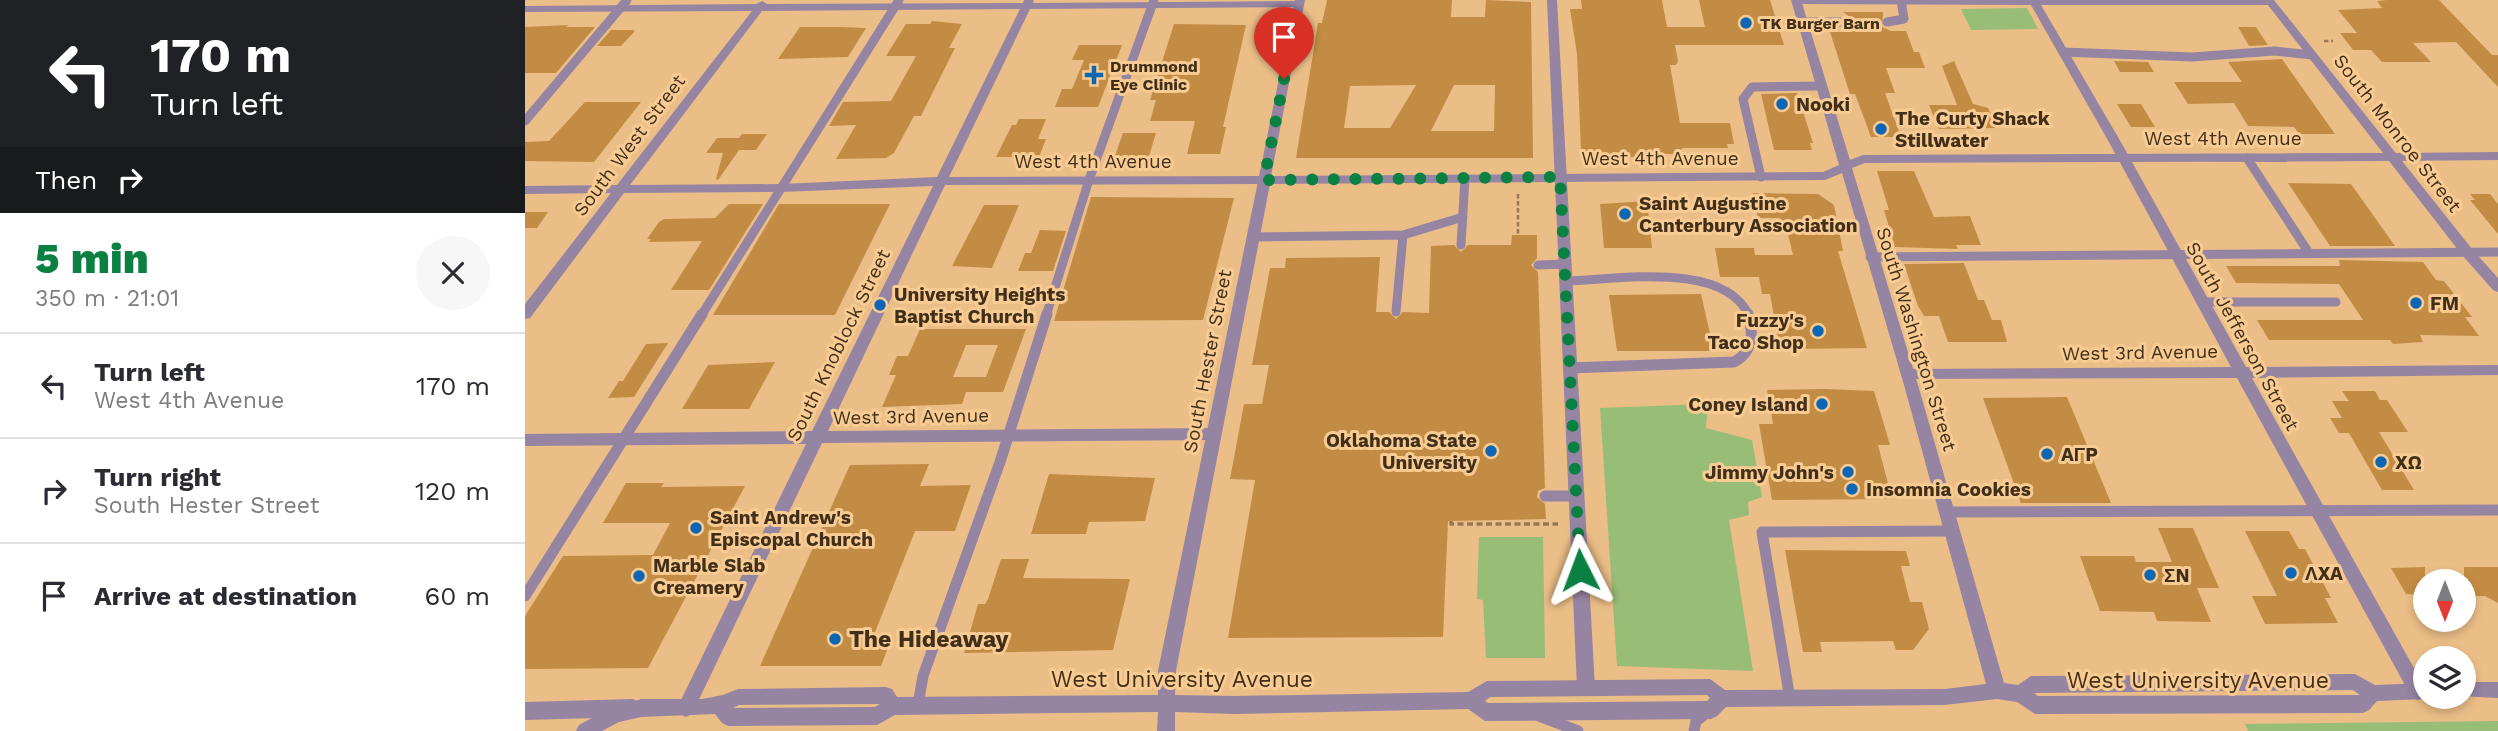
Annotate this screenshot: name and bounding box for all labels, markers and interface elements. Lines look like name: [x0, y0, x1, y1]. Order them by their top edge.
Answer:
pin: [1254, 7, 1314, 79]
place label: TK Burger Barn: [1760, 14, 1880, 33]
marker: TK Burger Barn: [1738, 15, 1754, 31]
icon: arrive: [1265, 18, 1303, 56]
text: 170 m: [150, 26, 291, 84]
icon: left: [35, 28, 126, 119]
street label: South Monroe Street: [2329, 50, 2466, 217]
place label: Drummond Eye Clinic: [1110, 57, 1198, 94]
marker: Drummond Eye Clinic: [1084, 65, 1104, 85]
street label: South West Street: [569, 70, 690, 221]
text: Turn left: [150, 85, 283, 123]
place label: Nooki: [1796, 93, 1850, 116]
marker: Nooki: [1774, 96, 1790, 112]
place label: The Curty Shack Stillwater: [1895, 107, 2050, 152]
marker: The Curty Shack Stillwater: [1873, 121, 1889, 137]
street label: West 4th Avenue: [2144, 127, 2302, 150]
street label: West 4th Avenue: [1581, 147, 1739, 170]
street label: West 4th Avenue: [1014, 150, 1172, 173]
icon: right: [111, 161, 149, 199]
text: Then: [35, 165, 97, 195]
place label: Saint Augustine Canterbury Association: [1639, 192, 1858, 237]
marker: Saint Augustine Canterbury Association: [1617, 206, 1633, 222]
street label: South Washington Street: [1871, 224, 1962, 454]
text: 5 min: [35, 234, 149, 283]
button: close: [416, 236, 490, 310]
street label: South Jefferson Street: [2181, 238, 2304, 435]
street label: South Knoblock Street: [782, 245, 895, 445]
street label: South Hester Street: [1178, 267, 1237, 455]
place label: University Heights Baptist Church: [894, 283, 1065, 328]
text: 350 m · 21:01: [35, 285, 179, 312]
place label: FM: [2430, 292, 2459, 315]
marker: FM: [2408, 295, 2424, 311]
marker: University Heights Baptist Church: [872, 297, 888, 313]
place label: Fuzzy's Taco Shop: [1707, 309, 1804, 354]
marker: Fuzzy's Taco Shop: [1810, 323, 1826, 339]
street label: West 3rd Avenue: [2062, 340, 2218, 365]
text: Turn left: [94, 357, 205, 387]
icon: left: [35, 367, 73, 405]
text: 170 m: [416, 371, 490, 401]
text: West 4th Avenue: [94, 387, 284, 414]
place label: Coney Island: [1688, 393, 1808, 416]
marker: Coney Island: [1814, 396, 1830, 412]
street label: West 3rd Avenue: [833, 404, 989, 429]
place label: Oklahoma State University: [1326, 429, 1477, 474]
marker: Oklahoma State University: [1483, 443, 1499, 459]
place label: AΓP: [2061, 443, 2098, 466]
marker: AΓP: [2039, 446, 2055, 462]
place label: XΩ: [2395, 451, 2422, 474]
marker: XΩ: [2373, 454, 2389, 470]
place label: Jimmy John's: [1705, 461, 1834, 484]
text: Turn right: [94, 462, 221, 492]
marker: Jimmy John's: [1840, 464, 1856, 480]
icon: right: [35, 472, 73, 510]
text: 120 m: [415, 476, 490, 506]
place label: Insomnia Cookies: [1866, 478, 2031, 501]
marker: Insomnia Cookies: [1844, 481, 1860, 497]
text: South Hester Street: [94, 492, 319, 519]
place label: Saint Andrew's Episcopal Church: [710, 506, 873, 551]
marker: Saint Andrew's Episcopal Church: [688, 520, 704, 536]
position arrow: [1543, 533, 1617, 607]
place label: Marble Slab Creamery: [653, 554, 766, 599]
place label: ΛXA: [2305, 562, 2343, 585]
place label: ΣN: [2164, 564, 2189, 587]
marker: ΛXA: [2283, 565, 2299, 581]
marker: ΣN: [2142, 567, 2158, 583]
marker: Marble Slab Creamery: [631, 568, 647, 584]
north arrow: [2413, 569, 2476, 632]
map controls: [2413, 569, 2476, 709]
icon: arrive: [35, 577, 73, 615]
text: Arrive at destination: [94, 581, 357, 611]
text: 60 m: [424, 581, 490, 611]
place label: The Hideaway: [849, 626, 1009, 653]
marker: The Hideaway: [827, 631, 843, 647]
button: layers: [2413, 646, 2476, 709]
street label: West University Avenue: [1051, 666, 1313, 693]
street label: West University Avenue: [2067, 667, 2329, 694]

